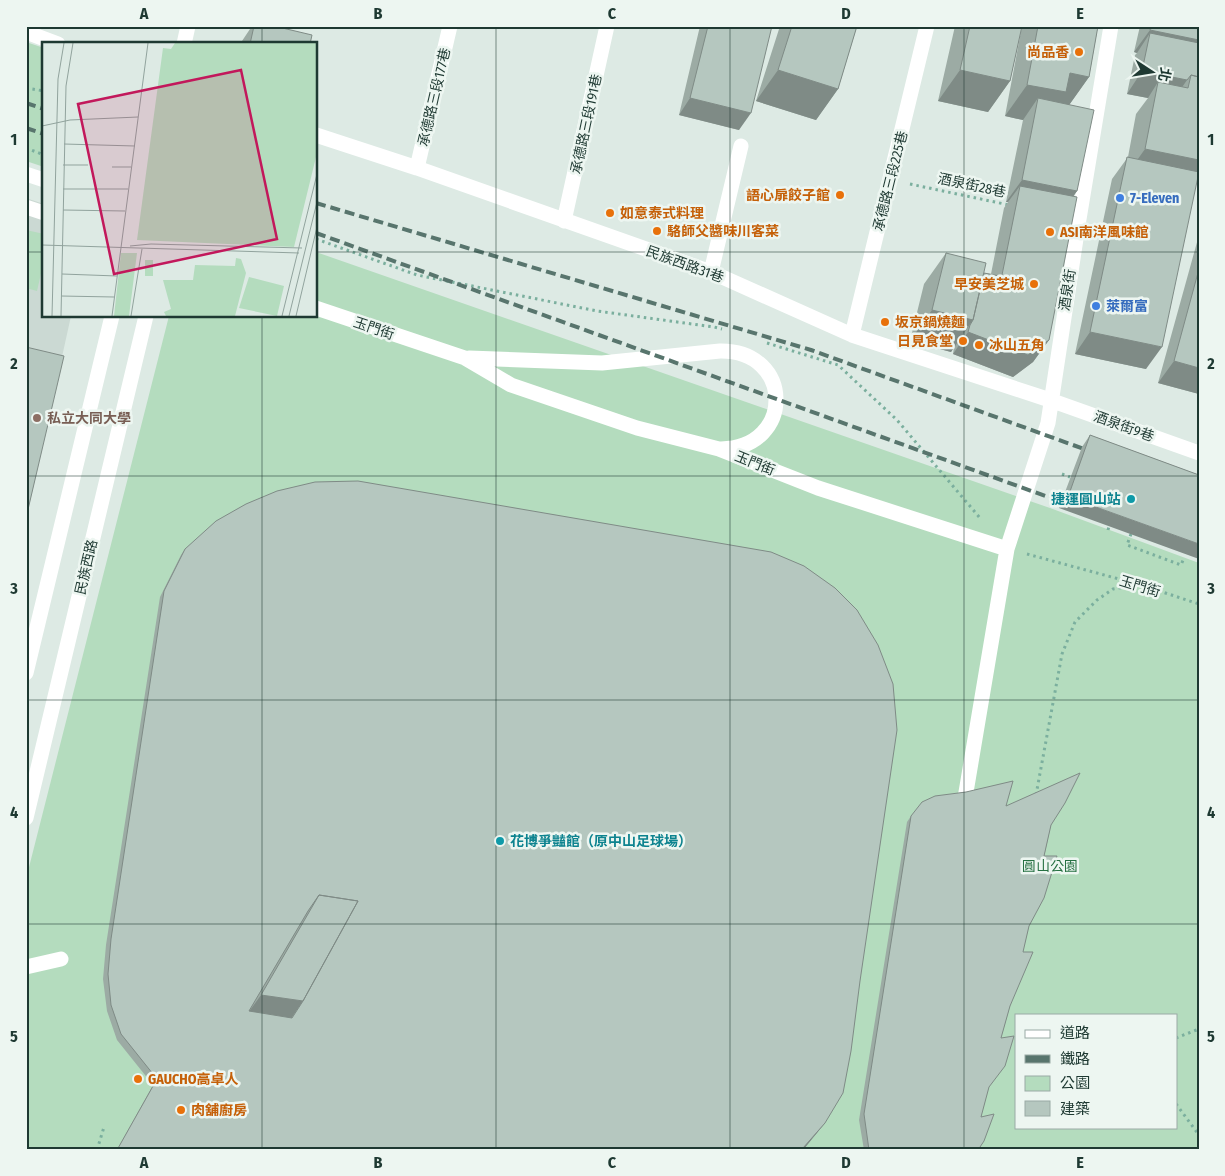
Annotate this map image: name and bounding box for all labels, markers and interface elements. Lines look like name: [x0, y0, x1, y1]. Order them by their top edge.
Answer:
text: A: [139, 4, 149, 23]
text: B: [374, 4, 383, 23]
text: C: [608, 4, 617, 23]
text: D: [841, 4, 851, 23]
text: E: [1076, 4, 1084, 23]
inset map: [42, 42, 318, 318]
place label: 尚品香: [1027, 44, 1069, 61]
street label: 承德路三段177巷: [415, 46, 454, 148]
marker: 尚品香: [1073, 46, 1085, 58]
north arrow: [1128, 48, 1178, 98]
text: 北: [1154, 66, 1174, 83]
street label: 承德路三段191巷: [568, 73, 605, 176]
street label: 承德路三段225巷: [870, 129, 911, 233]
text: 1: [11, 130, 17, 149]
text: 1: [1208, 130, 1214, 149]
street label: 酒泉街28巷: [936, 170, 1008, 201]
place label: 語心扉餃子館: [746, 187, 830, 204]
marker: 語心扉餃子館: [834, 189, 846, 201]
place label: 7-Eleven: [1130, 190, 1179, 207]
marker: 7-Eleven: [1114, 192, 1126, 204]
place label: 如意泰式料理: [620, 205, 704, 222]
marker: 如意泰式料理: [604, 207, 616, 219]
place label: 駱師父醬味川客菜: [667, 223, 779, 240]
place label: ASI南洋風味館: [1059, 224, 1149, 241]
marker: 駱師父醬味川客菜: [651, 225, 663, 237]
marker: ASI南洋風味館: [1044, 226, 1056, 238]
street label: 民族西路31巷: [644, 243, 726, 286]
street label: 酒泉街: [1056, 268, 1079, 312]
place label: 早安美芝城: [954, 276, 1024, 293]
marker: 早安美芝城: [1028, 278, 1040, 290]
place label: 萊爾富: [1106, 298, 1148, 315]
marker: 萊爾富: [1090, 300, 1102, 312]
street label: 玉門街: [351, 314, 396, 343]
place label: 坂京鍋燒麵: [895, 314, 965, 331]
marker: 坂京鍋燒麵: [879, 316, 891, 328]
place label: 日見食堂: [897, 333, 953, 350]
marker: 日見食堂: [957, 335, 969, 347]
place label: 冰山五角: [989, 337, 1045, 354]
marker: 冰山五角: [973, 339, 985, 351]
text: 2: [9, 354, 18, 373]
text: 2: [1206, 354, 1215, 373]
street label: 酒泉街9巷: [1091, 408, 1156, 445]
place label: 私立大同大學: [47, 410, 131, 427]
marker: 私立大同大學: [31, 412, 43, 424]
street label: 玉門街: [732, 448, 777, 479]
place label: 捷運圓山站: [1051, 491, 1121, 508]
marker: 捷運圓山站: [1125, 493, 1137, 505]
street label: 民族西路: [72, 538, 101, 596]
street label: 玉門街: [1117, 572, 1162, 601]
text: 3: [9, 579, 18, 598]
text: 3: [1206, 579, 1215, 598]
text: 4: [10, 803, 18, 822]
text: 4: [1207, 803, 1215, 822]
place label: 花博爭豔館（原中山足球場）: [510, 833, 692, 850]
marker: 花博爭豔館（原中山足球場）: [494, 835, 506, 847]
park label: 圓山公園: [1022, 858, 1078, 875]
legend: [1015, 1014, 1178, 1128]
text: 道路: [1060, 1024, 1090, 1042]
text: 5: [10, 1027, 18, 1046]
text: 5: [1207, 1027, 1215, 1046]
text: 鐵路: [1060, 1050, 1090, 1068]
place label: GAUCHO高卓人: [148, 1071, 239, 1088]
marker: GAUCHO高卓人: [132, 1073, 144, 1085]
text: 公園: [1060, 1074, 1090, 1092]
text: 建築: [1060, 1100, 1090, 1118]
place label: 肉舖廚房: [191, 1102, 247, 1119]
marker: 肉舖廚房: [175, 1104, 187, 1116]
text: A: [139, 1153, 149, 1172]
text: B: [374, 1153, 383, 1172]
text: C: [608, 1153, 617, 1172]
text: D: [841, 1153, 851, 1172]
text: E: [1076, 1153, 1084, 1172]

